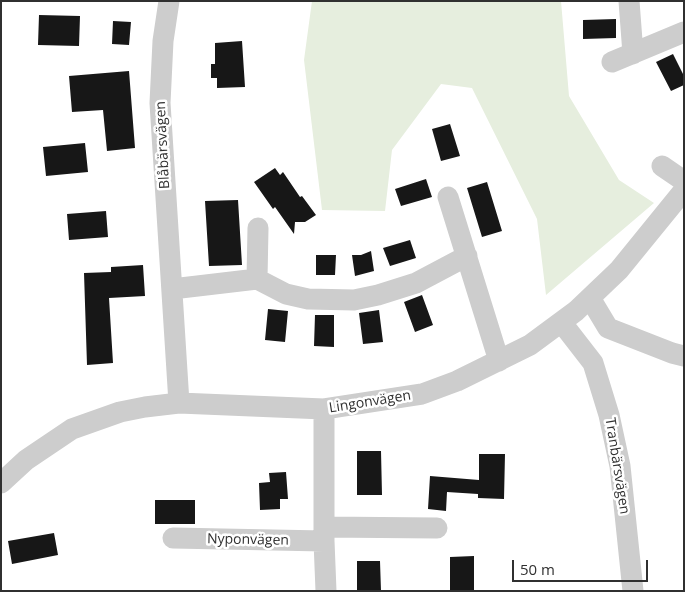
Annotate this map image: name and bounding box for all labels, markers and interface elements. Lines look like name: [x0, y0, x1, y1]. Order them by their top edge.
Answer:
street label: Blåbärsvägen: [152, 101, 174, 189]
street label: Lingonvägen: [328, 387, 412, 417]
street label: Tranbärsvägen: [601, 417, 633, 515]
street label: Nyponvägen: [207, 531, 289, 549]
scale bar: [515, 550, 651, 582]
text: 50 m: [520, 559, 555, 579]

